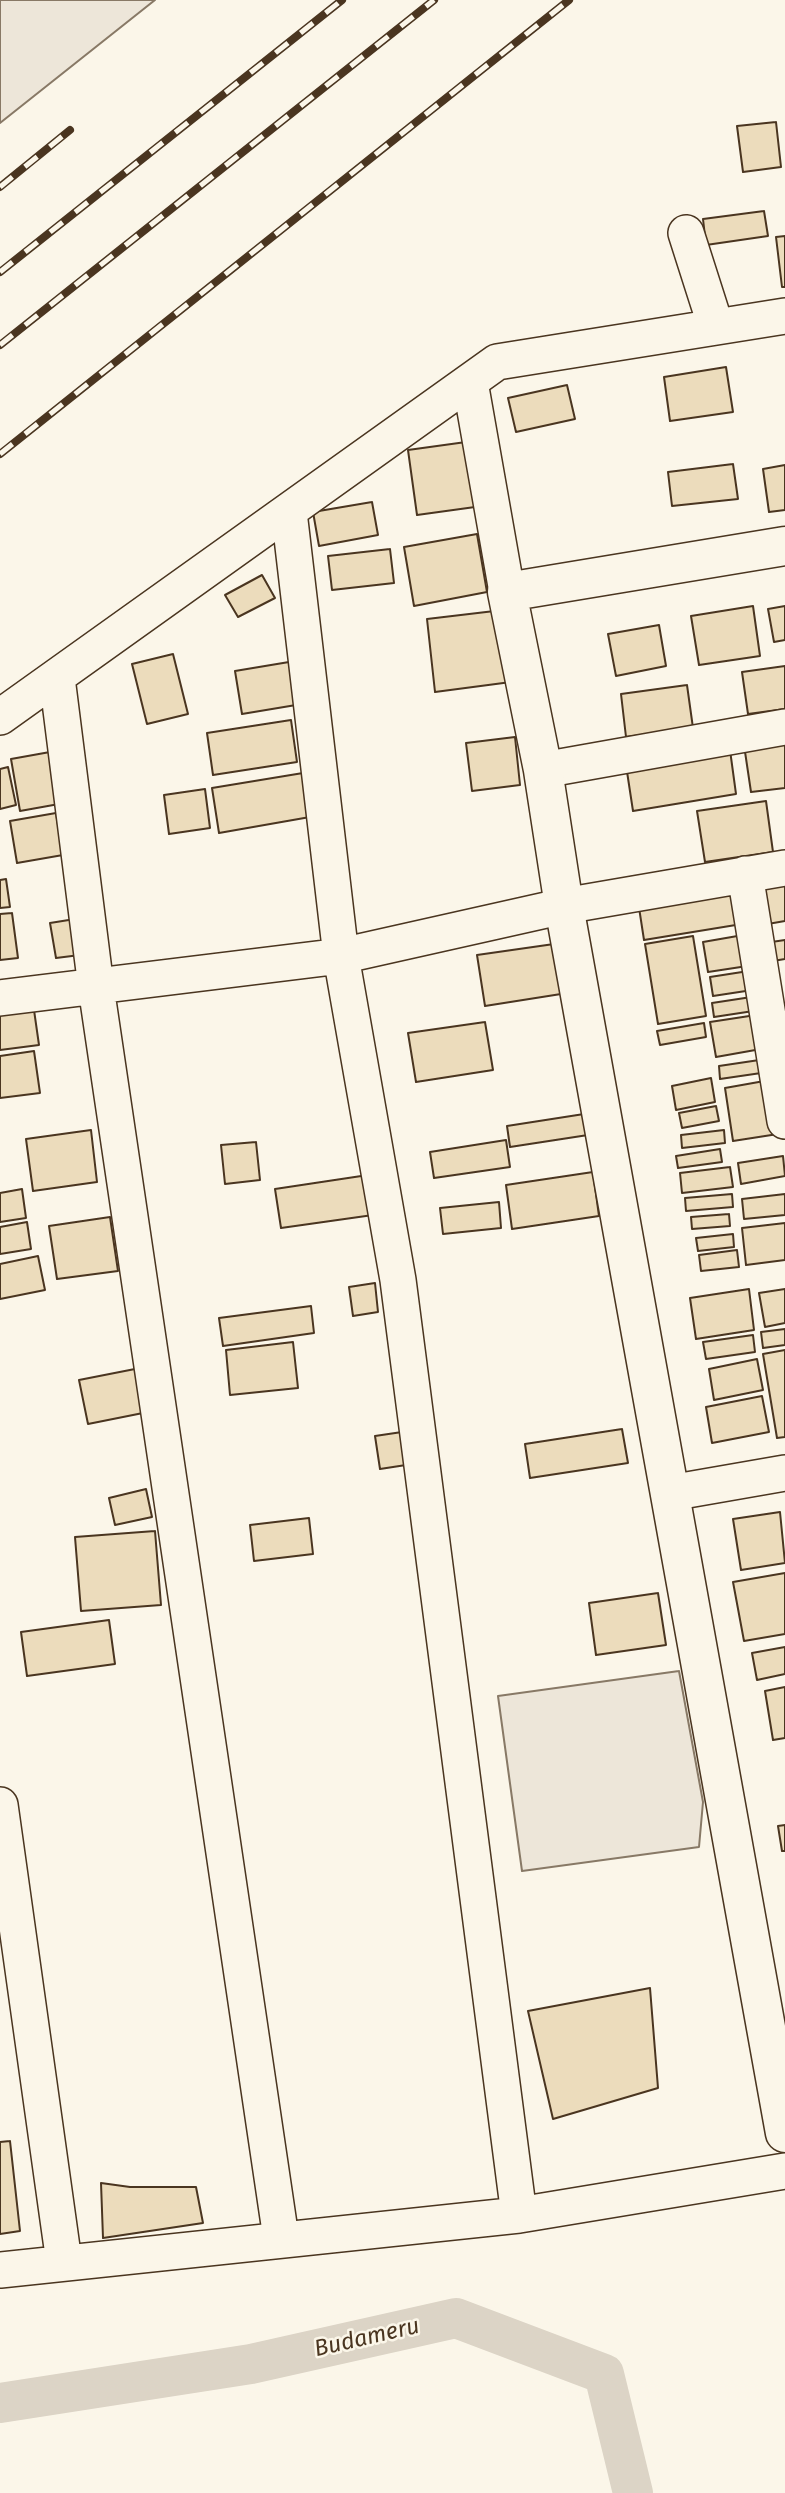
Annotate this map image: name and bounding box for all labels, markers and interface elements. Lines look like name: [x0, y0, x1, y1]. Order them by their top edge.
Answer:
water label: Budameru: [312, 2313, 422, 2363]

